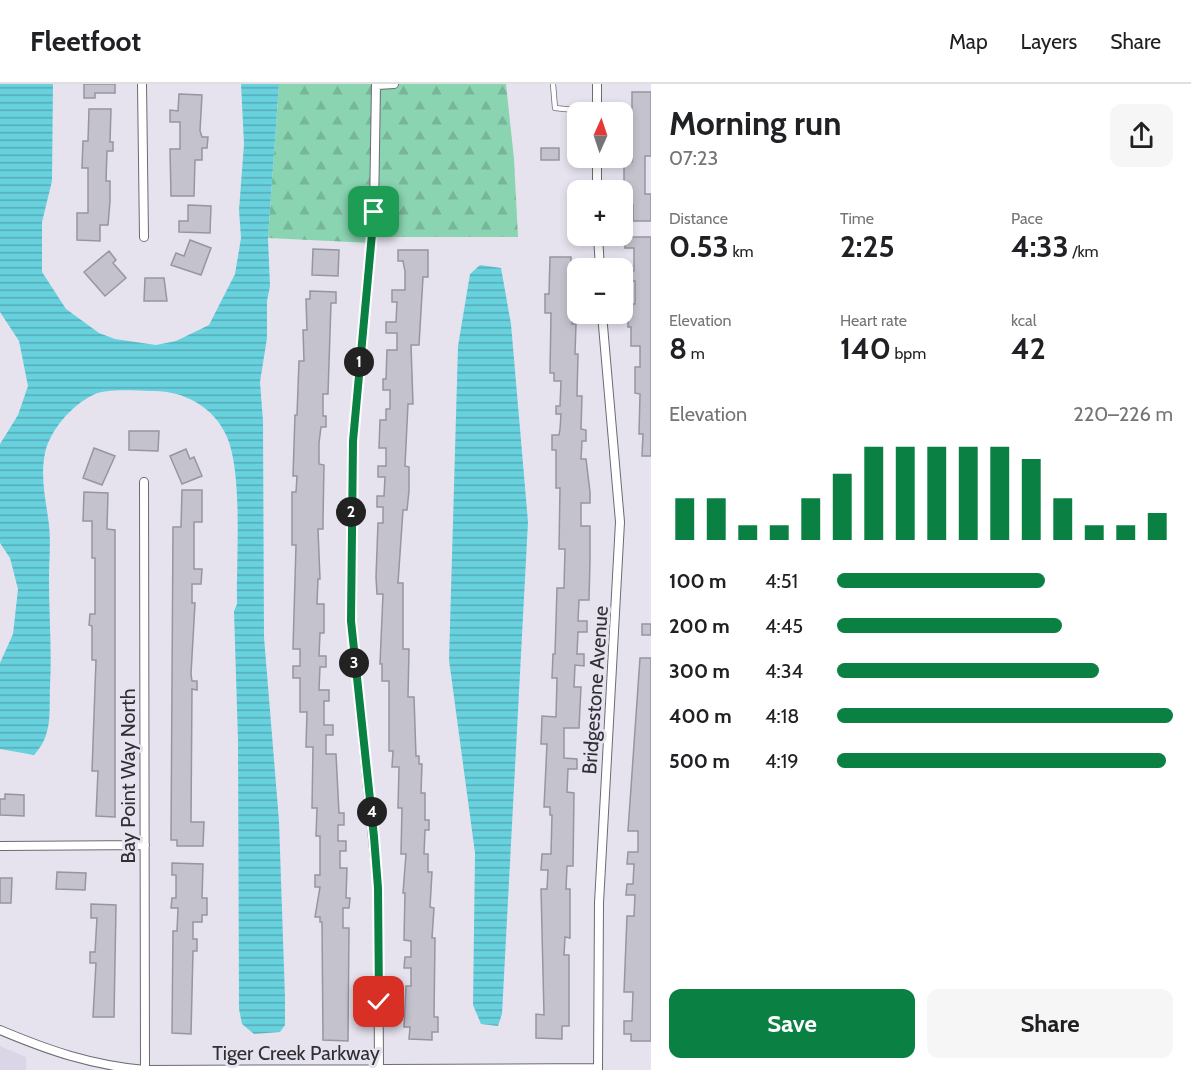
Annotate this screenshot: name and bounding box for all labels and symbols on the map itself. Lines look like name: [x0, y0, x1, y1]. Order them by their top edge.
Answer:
north arrow: [567, 102, 633, 168]
pin: [348, 186, 399, 237]
pin: 1: [344, 347, 374, 377]
pin: 2: [336, 497, 366, 527]
street label: Bridgestone Avenue: [577, 605, 613, 775]
pin: 3: [339, 648, 369, 678]
street label: Bay Point Way North: [116, 688, 140, 864]
pin: 4: [357, 797, 387, 827]
pin: [353, 976, 404, 1027]
street label: Tiger Creek Parkway: [212, 1041, 380, 1065]

